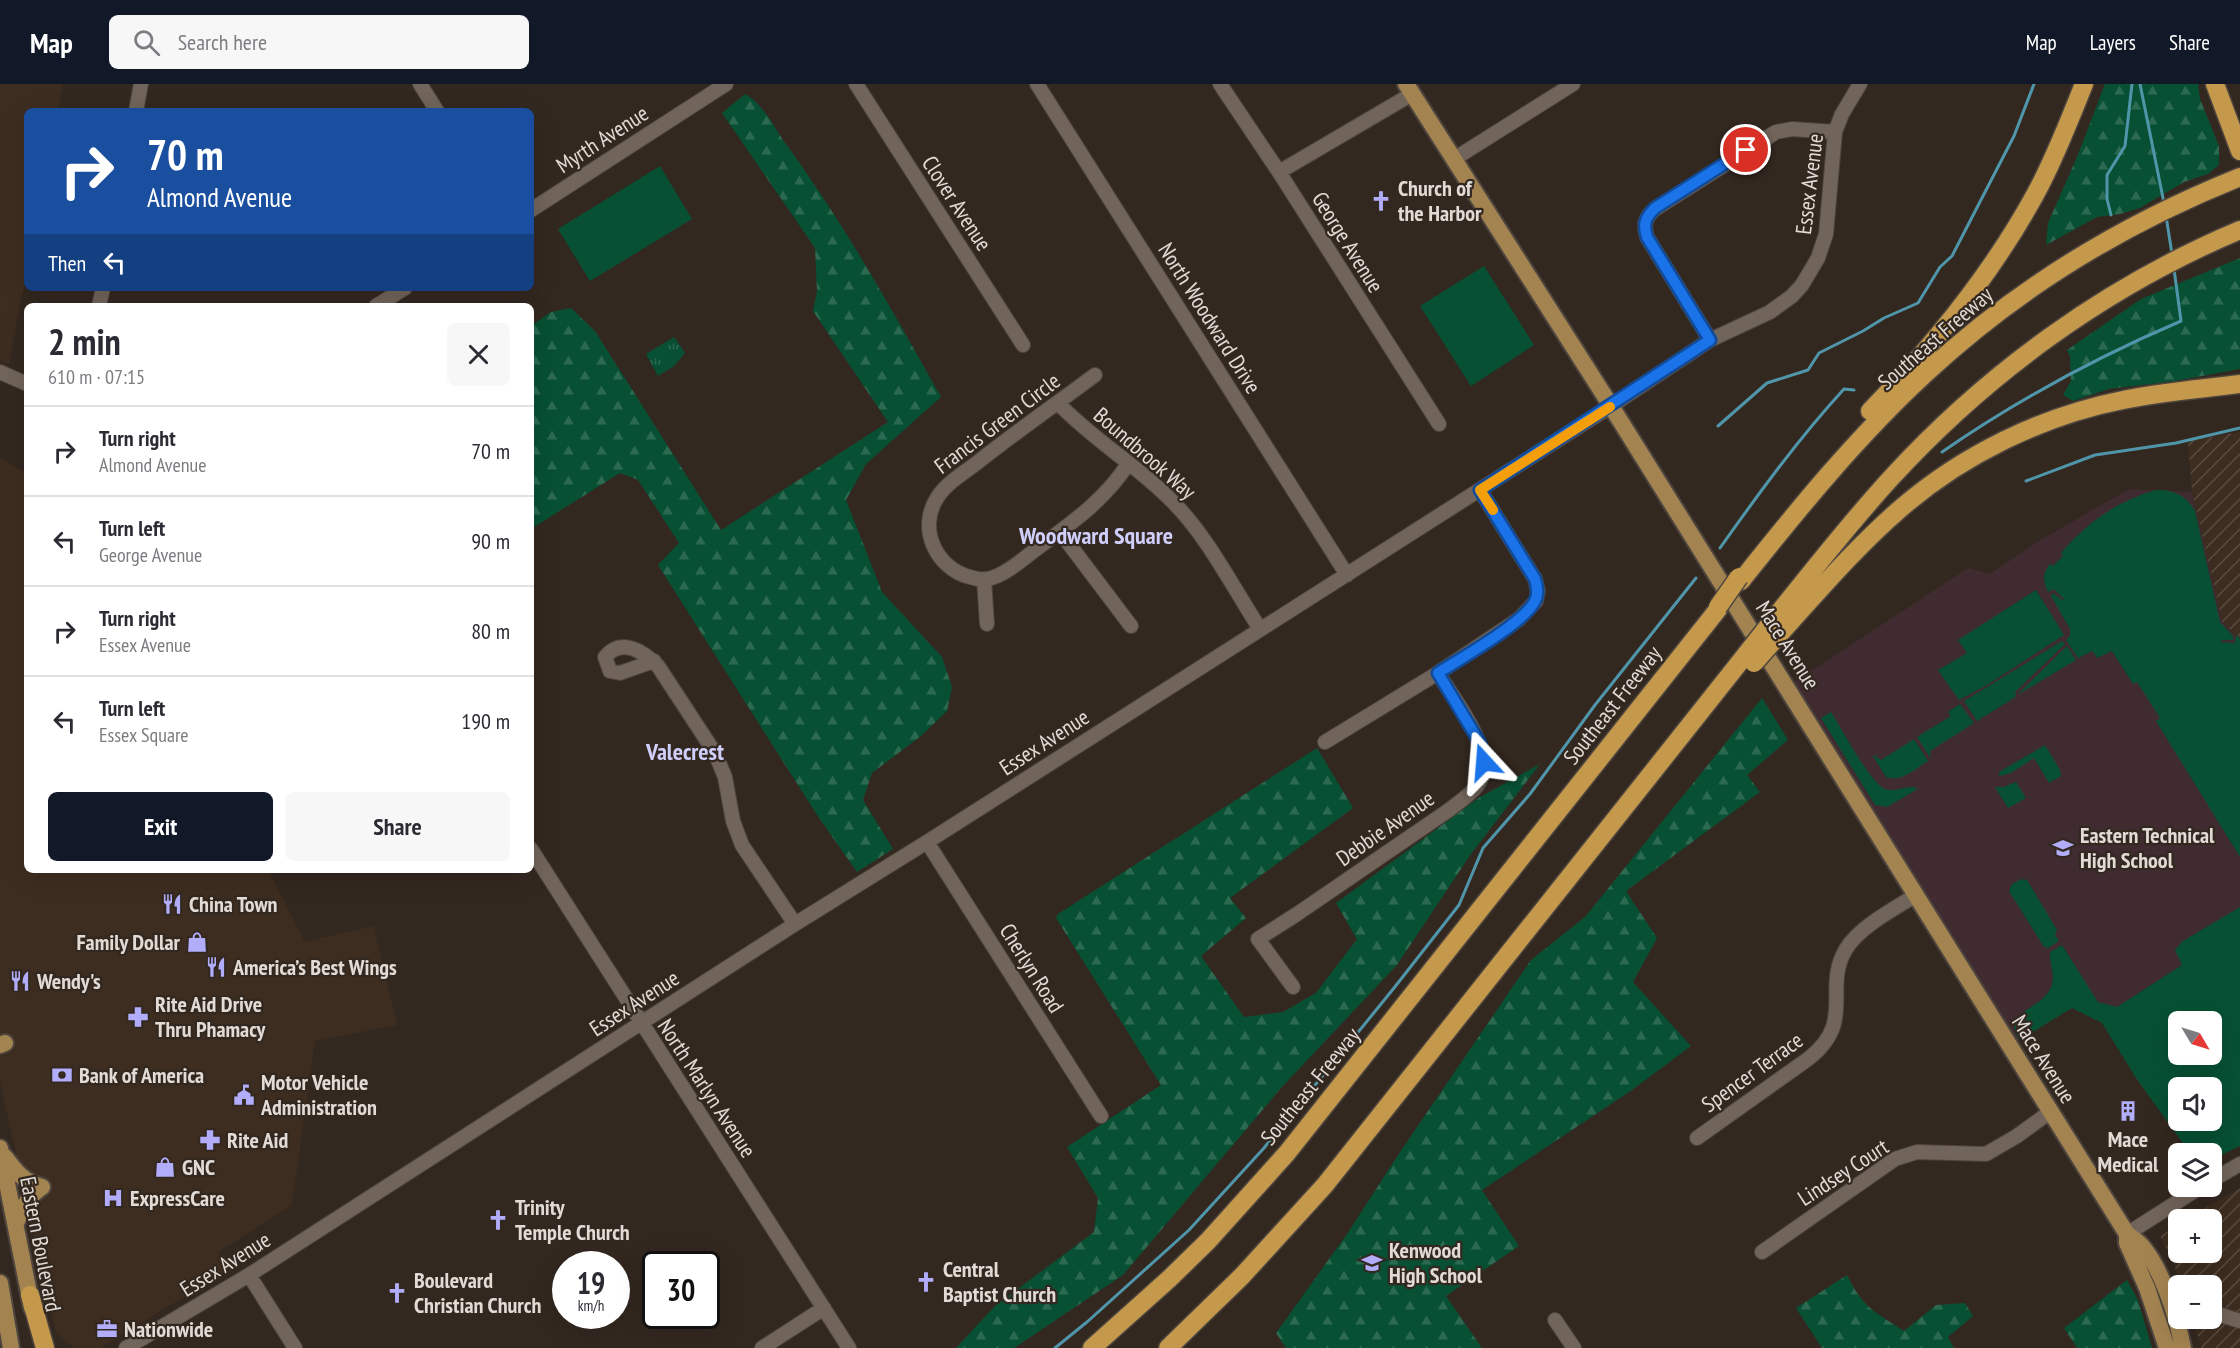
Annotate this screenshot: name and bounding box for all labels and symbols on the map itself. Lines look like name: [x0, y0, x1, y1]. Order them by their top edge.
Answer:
street label: Myrth Avenue: [551, 99, 653, 179]
pin: [1720, 124, 1771, 175]
street label: Essex Avenue: [1789, 132, 1829, 236]
street label: Clover Avenue: [916, 150, 998, 256]
place label: Church of the Harbor: [1398, 174, 1482, 227]
street label: George Avenue: [1306, 186, 1390, 298]
church icon: Church of the Harbor: [1369, 189, 1393, 213]
street label: North Woodward Drive: [1152, 237, 1268, 399]
street label: Southeast Freeway: [1872, 280, 1999, 396]
street label: Francis Green Circle: [929, 367, 1065, 479]
street label: Boundbrook Way: [1088, 401, 1203, 506]
district label: Woodward Square: [1018, 520, 1173, 551]
street label: Mace Avenue: [1750, 596, 1826, 694]
street label: Southeast Freeway: [1557, 639, 1668, 770]
street label: Essex Avenue: [994, 703, 1094, 781]
position arrow: [1452, 730, 1516, 794]
district label: Valecrest: [645, 736, 724, 767]
street label: Debbie Avenue: [1331, 784, 1439, 872]
place label: Eastern Technical High School: [2080, 821, 2215, 874]
school or university icon: Eastern Technical High School: [2051, 836, 2075, 860]
place label: China Town: [189, 890, 278, 918]
restaurant icon: China Town: [160, 892, 184, 916]
street label: Cherlyn Road: [994, 918, 1070, 1018]
place label: Family Dollar: [76, 928, 181, 956]
shop icon: Family Dollar: [185, 930, 209, 954]
place label: America’s Best Wings: [232, 953, 397, 981]
restaurant icon: America’s Best Wings: [204, 955, 228, 979]
street label: Essex Avenue: [584, 964, 684, 1042]
place label: Wendy's: [36, 967, 101, 995]
restaurant icon: Wendy's: [8, 969, 32, 993]
place label: Rite Aid Drive Thru Phamacy: [155, 990, 267, 1043]
pharmacy icon: Rite Aid Drive Thru Phamacy: [126, 1005, 150, 1029]
street label: Mace Avenue: [2006, 1010, 2082, 1108]
north arrow: [2168, 1011, 2222, 1065]
street label: North Marlyn Avenue: [652, 1013, 762, 1163]
street label: Southeast Freeway: [1254, 1021, 1366, 1150]
street label: Spencer Terrace: [1696, 1026, 1808, 1118]
place label: Bank of America: [79, 1061, 204, 1089]
bank icon: Bank of America: [50, 1063, 74, 1087]
place label: Motor Vehicle Administration: [260, 1068, 377, 1121]
public building icon: Motor Vehicle Administration: [232, 1083, 256, 1107]
building icon: Mace Medical: [2116, 1099, 2140, 1123]
place label: Mace Medical: [2098, 1125, 2159, 1178]
place label: Rite Aid: [227, 1126, 289, 1154]
pharmacy icon: Rite Aid: [198, 1128, 222, 1152]
street label: Lindsey Court: [1792, 1132, 1894, 1212]
place label: GNC: [182, 1153, 215, 1181]
shop icon: GNC: [153, 1155, 177, 1179]
street label: Eastern Boulevard: [14, 1174, 68, 1314]
place label: ExpressCare: [130, 1184, 225, 1212]
hospital icon: ExpressCare: [101, 1186, 125, 1210]
place label: Trinity Temple Church: [515, 1193, 630, 1246]
church icon: Trinity Temple Church: [486, 1208, 510, 1232]
street label: Essex Avenue: [175, 1225, 275, 1303]
place label: Kenwood High School: [1389, 1236, 1483, 1289]
speed limit sign: 30: [642, 1251, 720, 1329]
school or university icon: Kenwood High School: [1360, 1251, 1384, 1275]
place label: Central Baptist Church: [943, 1255, 1056, 1308]
place label: Boulevard Christian Church: [414, 1266, 541, 1319]
church icon: Central Baptist Church: [914, 1270, 938, 1294]
church icon: Boulevard Christian Church: [385, 1281, 409, 1305]
place label: Nationwide: [124, 1315, 213, 1343]
office icon: Nationwide: [95, 1317, 119, 1341]

